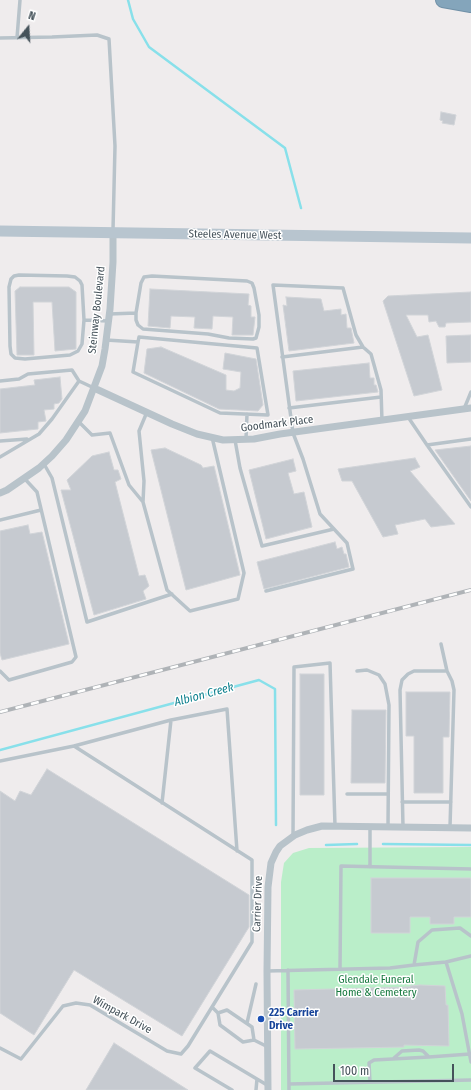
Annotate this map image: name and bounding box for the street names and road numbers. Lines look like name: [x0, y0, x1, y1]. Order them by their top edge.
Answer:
street label: Steeles Avenue West: [188, 228, 282, 242]
street label: Steinway Boulevard: [86, 266, 108, 354]
street label: Goodmark Place: [240, 413, 314, 435]
street label: Carrier Drive: [250, 876, 266, 932]
street label: Wimpark Drive: [90, 993, 154, 1037]

